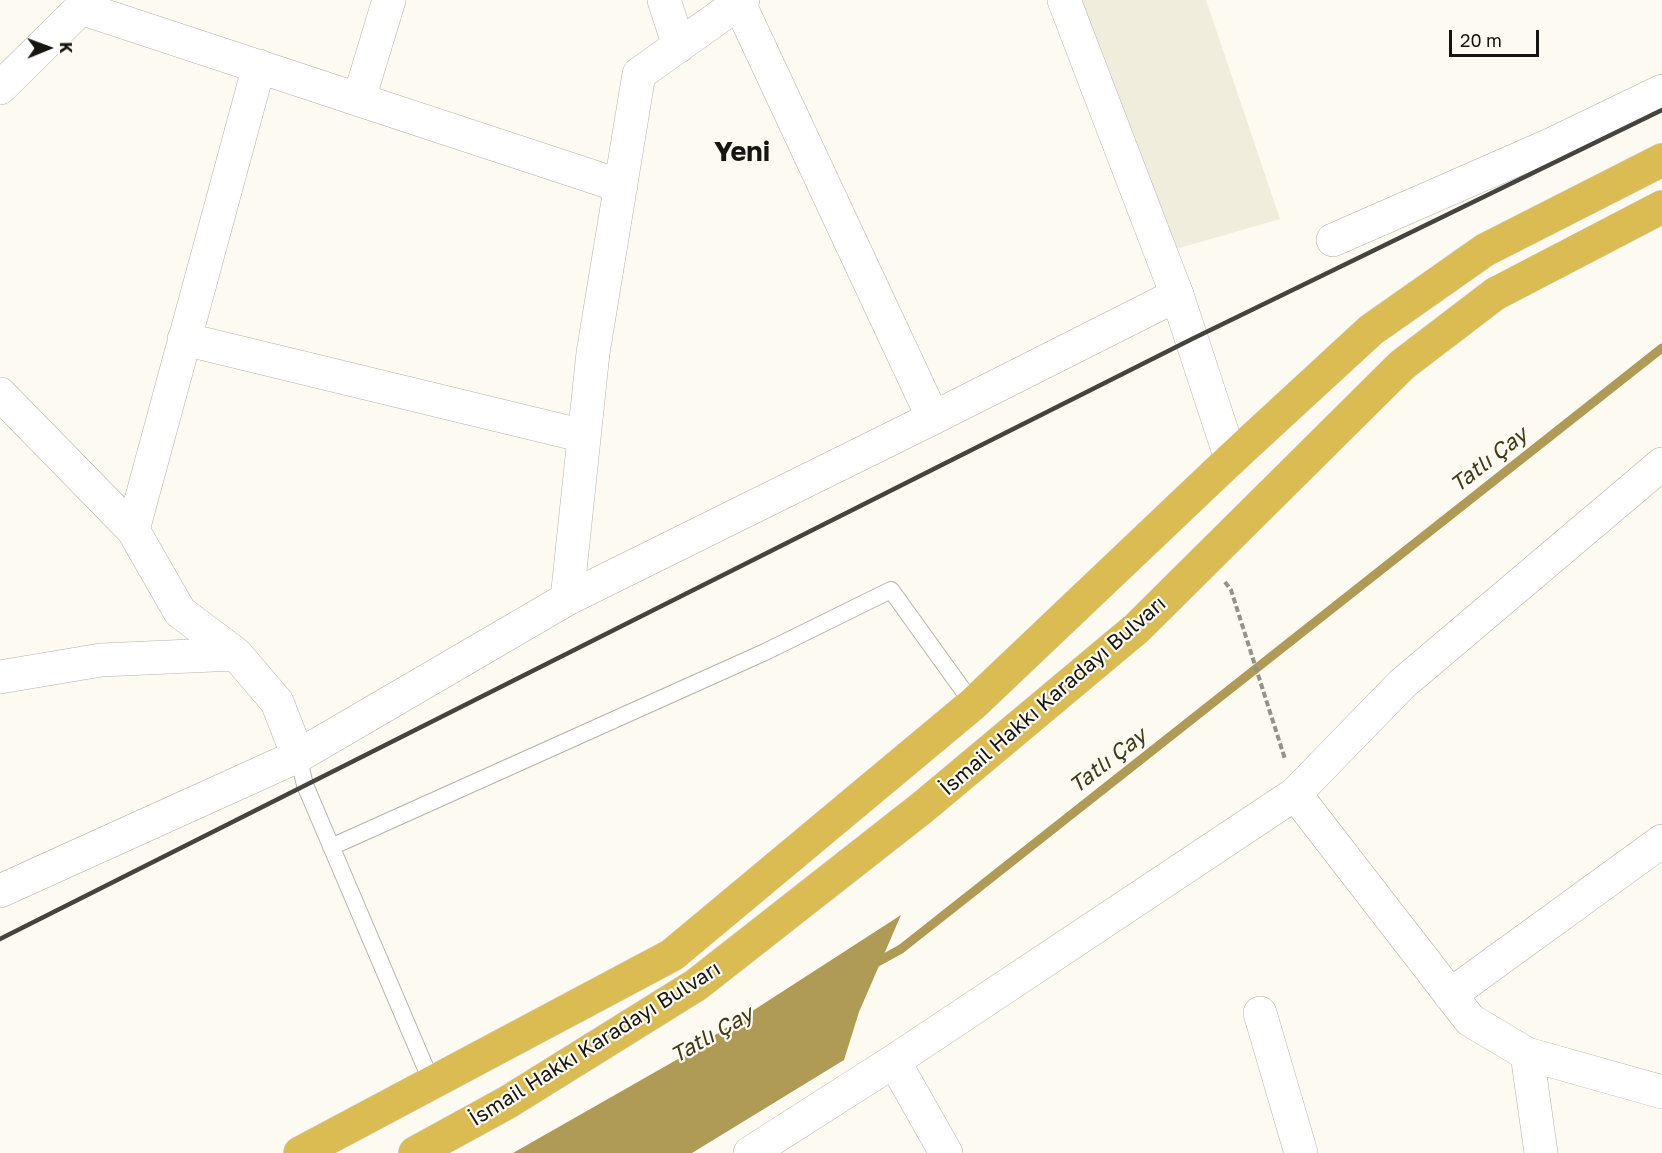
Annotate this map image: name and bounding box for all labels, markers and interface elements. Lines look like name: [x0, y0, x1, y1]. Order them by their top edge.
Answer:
north arrow: [18, 18, 78, 78]
scale bar: [1452, 18, 1542, 56]
text: 20 m: [1460, 29, 1502, 51]
text: K: [56, 42, 76, 54]
district label: Yeni: [714, 136, 770, 168]
water label: Tatlı Çay: [1445, 422, 1533, 498]
street label: İsmail Hakkı Karadayı Bulvarı: [935, 591, 1171, 801]
water label: Tatlı Çay: [1064, 723, 1152, 799]
street label: İsmail Hakkı Karadayı Bulvarı: [465, 956, 725, 1132]
water label: Tatlı Çay: [666, 1001, 758, 1069]

